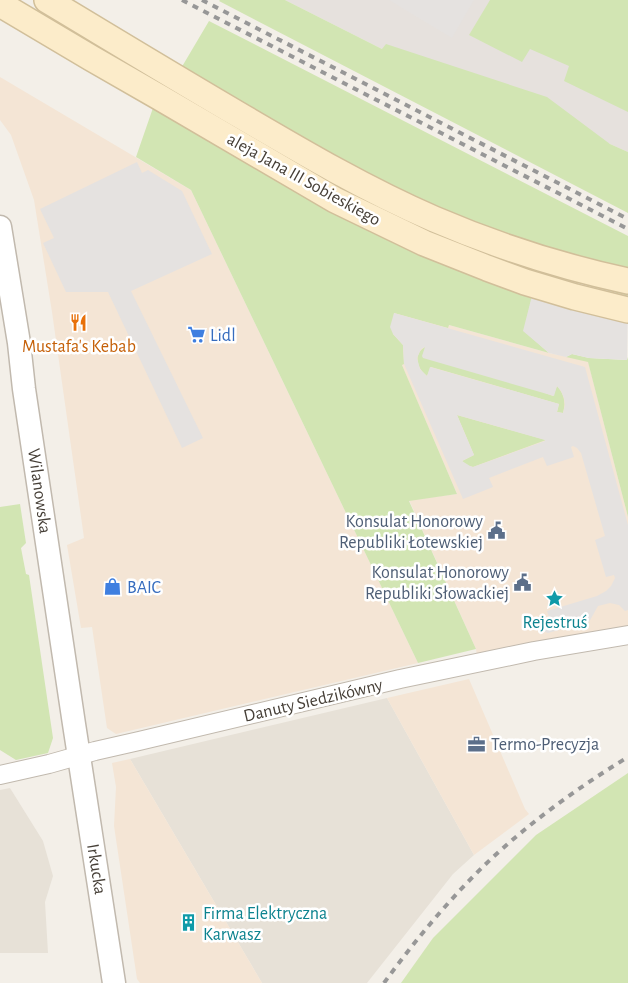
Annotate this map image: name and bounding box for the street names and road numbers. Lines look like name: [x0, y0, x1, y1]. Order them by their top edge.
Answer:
street label: aleja Jana III Sobieskiego: [224, 130, 383, 230]
street label: Wilanowska: [24, 447, 54, 535]
street label: Danuty Siedzikówny: [242, 676, 385, 726]
street label: Irkucka: [83, 843, 109, 896]

